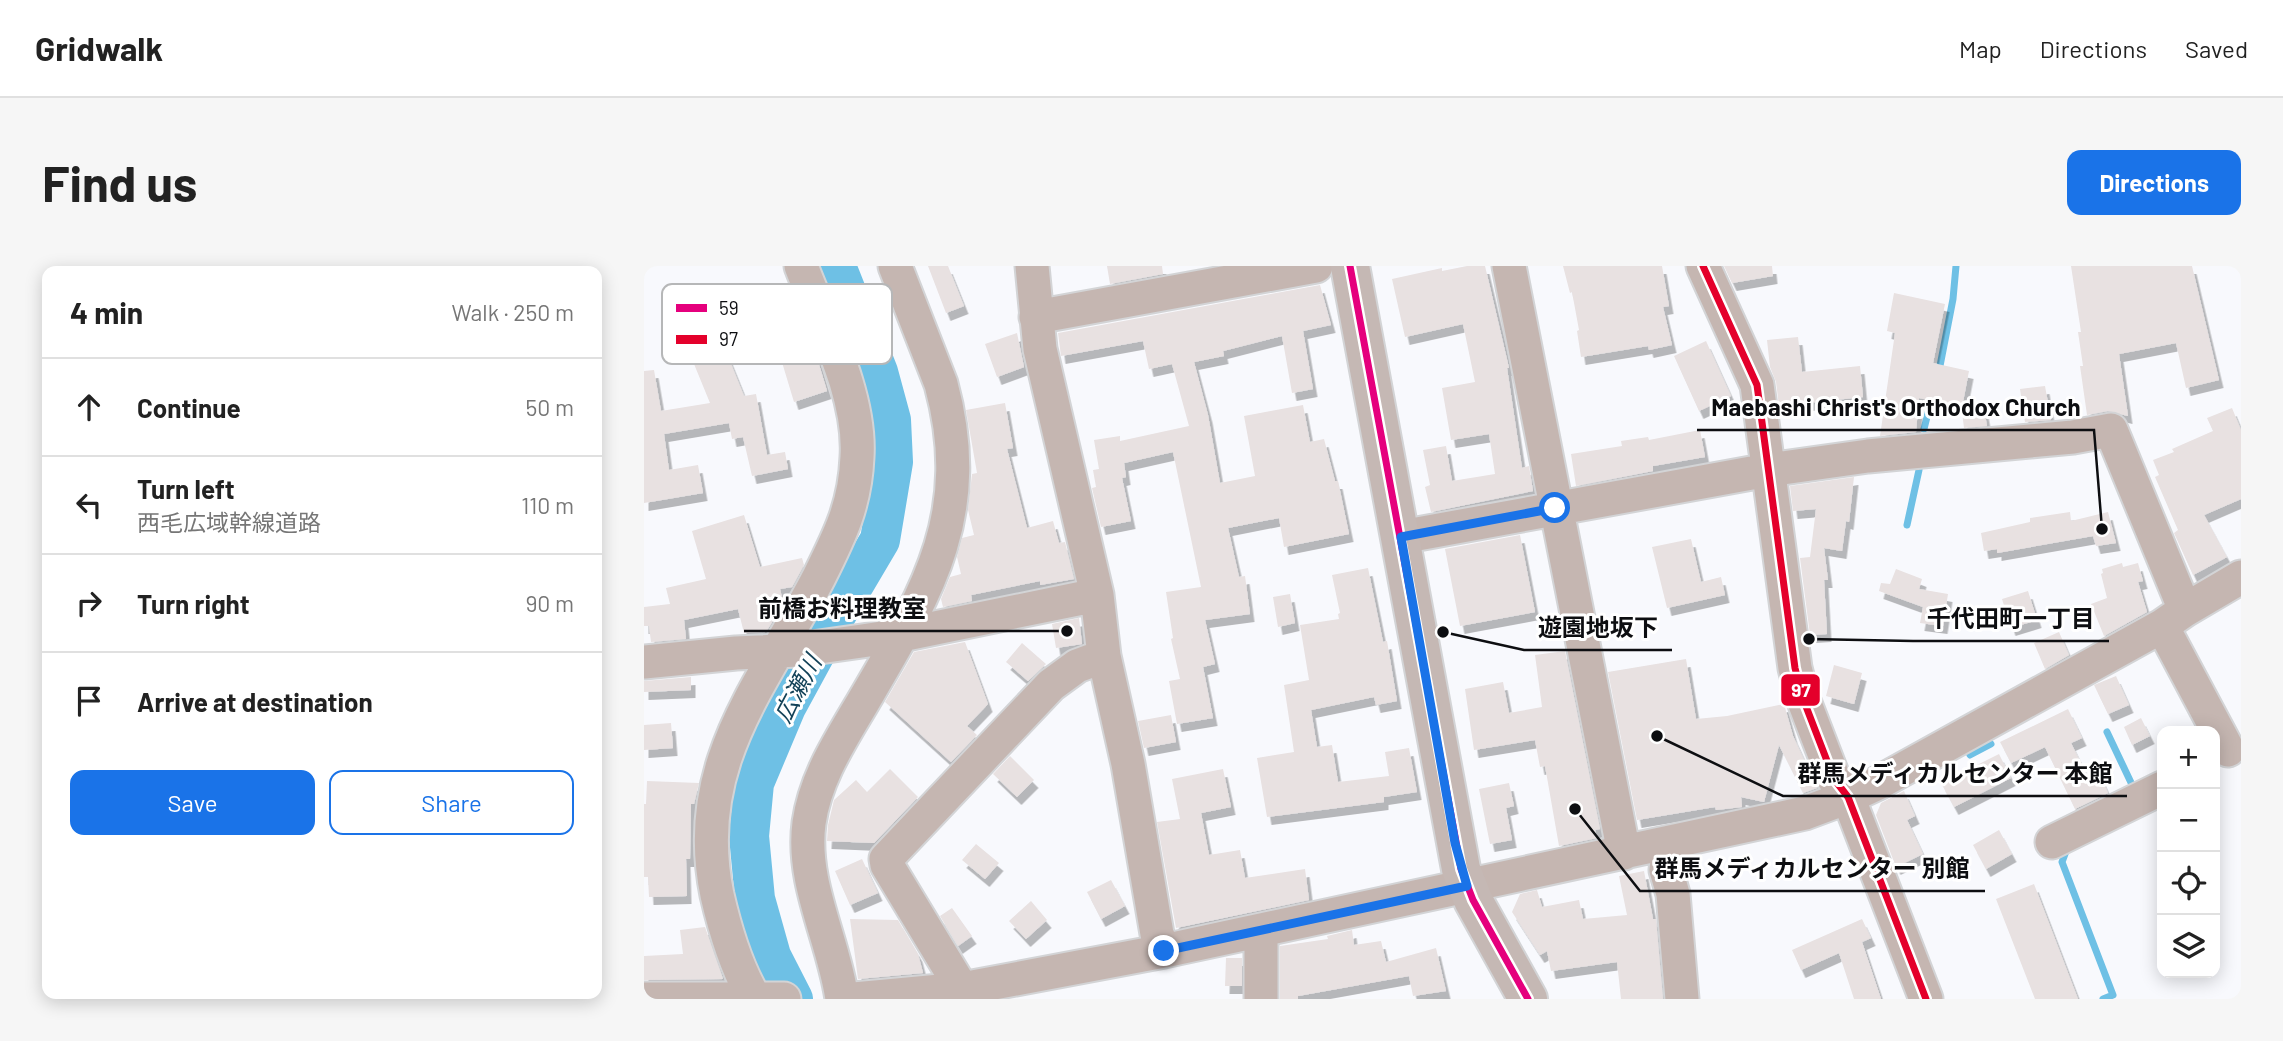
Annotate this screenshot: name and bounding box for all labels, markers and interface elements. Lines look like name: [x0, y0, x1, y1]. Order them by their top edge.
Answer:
text: Gridwalk: [35, 28, 163, 68]
text: Map: [1959, 34, 2002, 63]
text: Directions: [2040, 34, 2147, 63]
text: Saved: [2185, 34, 2248, 63]
button: Directions: [2067, 150, 2241, 215]
text: Find us: [42, 153, 197, 212]
legend: [662, 284, 892, 364]
text: 4 min: [70, 294, 143, 330]
text: 59: [719, 296, 739, 319]
text: Walk · 250 m: [452, 298, 574, 326]
text: 97: [719, 327, 738, 350]
callout: Maebashi Christ's Orthodox Church: [1697, 385, 2094, 430]
icon: ahead: [70, 388, 108, 426]
text: Continue: [137, 392, 241, 423]
text: Maebashi Christ's Orthodox Church: [1711, 392, 2081, 421]
text: 50 m: [526, 393, 574, 421]
text: Turn left: [137, 473, 235, 504]
icon: left: [70, 486, 108, 524]
text: 110 m: [521, 491, 574, 519]
route start: [1539, 492, 1570, 523]
text: 西毛広域幹線道路: [137, 508, 321, 536]
icon: right: [70, 584, 108, 622]
callout: 前橋お料理教室: [744, 586, 940, 631]
text: Turn right: [137, 588, 250, 619]
text: 90 m: [525, 589, 574, 617]
text: 前橋お料理教室: [758, 593, 926, 622]
callout: 千代田町一丁目: [1913, 596, 2109, 641]
text: 千代田町一丁目: [1927, 603, 2095, 632]
callout: 遊園地坂下: [1524, 605, 1672, 650]
text: 遊園地坂下: [1538, 612, 1658, 641]
water label: 広瀬川: [767, 647, 828, 727]
line badge: 97: [1780, 673, 1821, 707]
text: 97: [1791, 678, 1811, 701]
icon: arrive: [70, 682, 108, 720]
text: Arrive at destination: [137, 686, 373, 717]
map controls: [2157, 726, 2220, 978]
button: +: [2157, 726, 2220, 789]
callout: 群馬メディカルセンター 本館: [1783, 751, 2127, 796]
text: 群馬メディカルセンター 本館: [1797, 758, 2113, 787]
button: Save: [70, 770, 315, 835]
button: Share: [329, 770, 574, 835]
button: −: [2157, 789, 2220, 852]
callout: 群馬メディカルセンター 別館: [1640, 846, 1985, 891]
button: locate: [2157, 852, 2220, 915]
text: 群馬メディカルセンター 別館: [1654, 853, 1970, 882]
button: layers: [2157, 915, 2220, 978]
route end: [1148, 935, 1179, 966]

